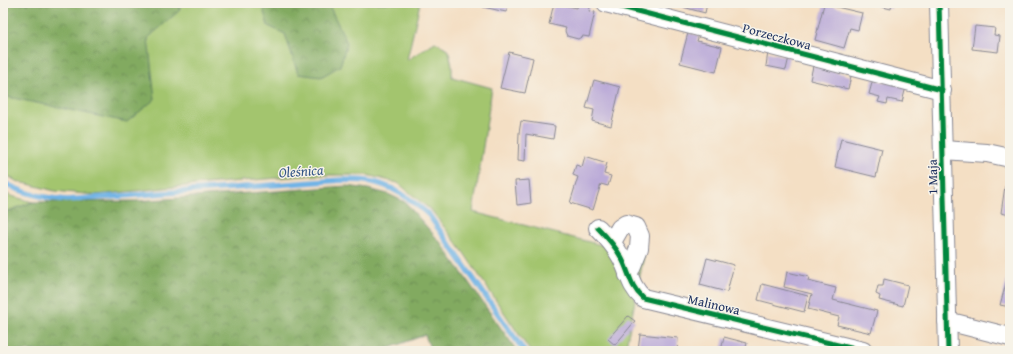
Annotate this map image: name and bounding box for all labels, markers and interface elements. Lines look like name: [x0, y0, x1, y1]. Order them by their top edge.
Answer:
street label: Porzeczkowa: [741, 18, 814, 55]
street label: 1 Maja: [923, 158, 942, 195]
water label: Oleśnica: [278, 159, 324, 183]
street label: Malinowa: [686, 289, 743, 320]

